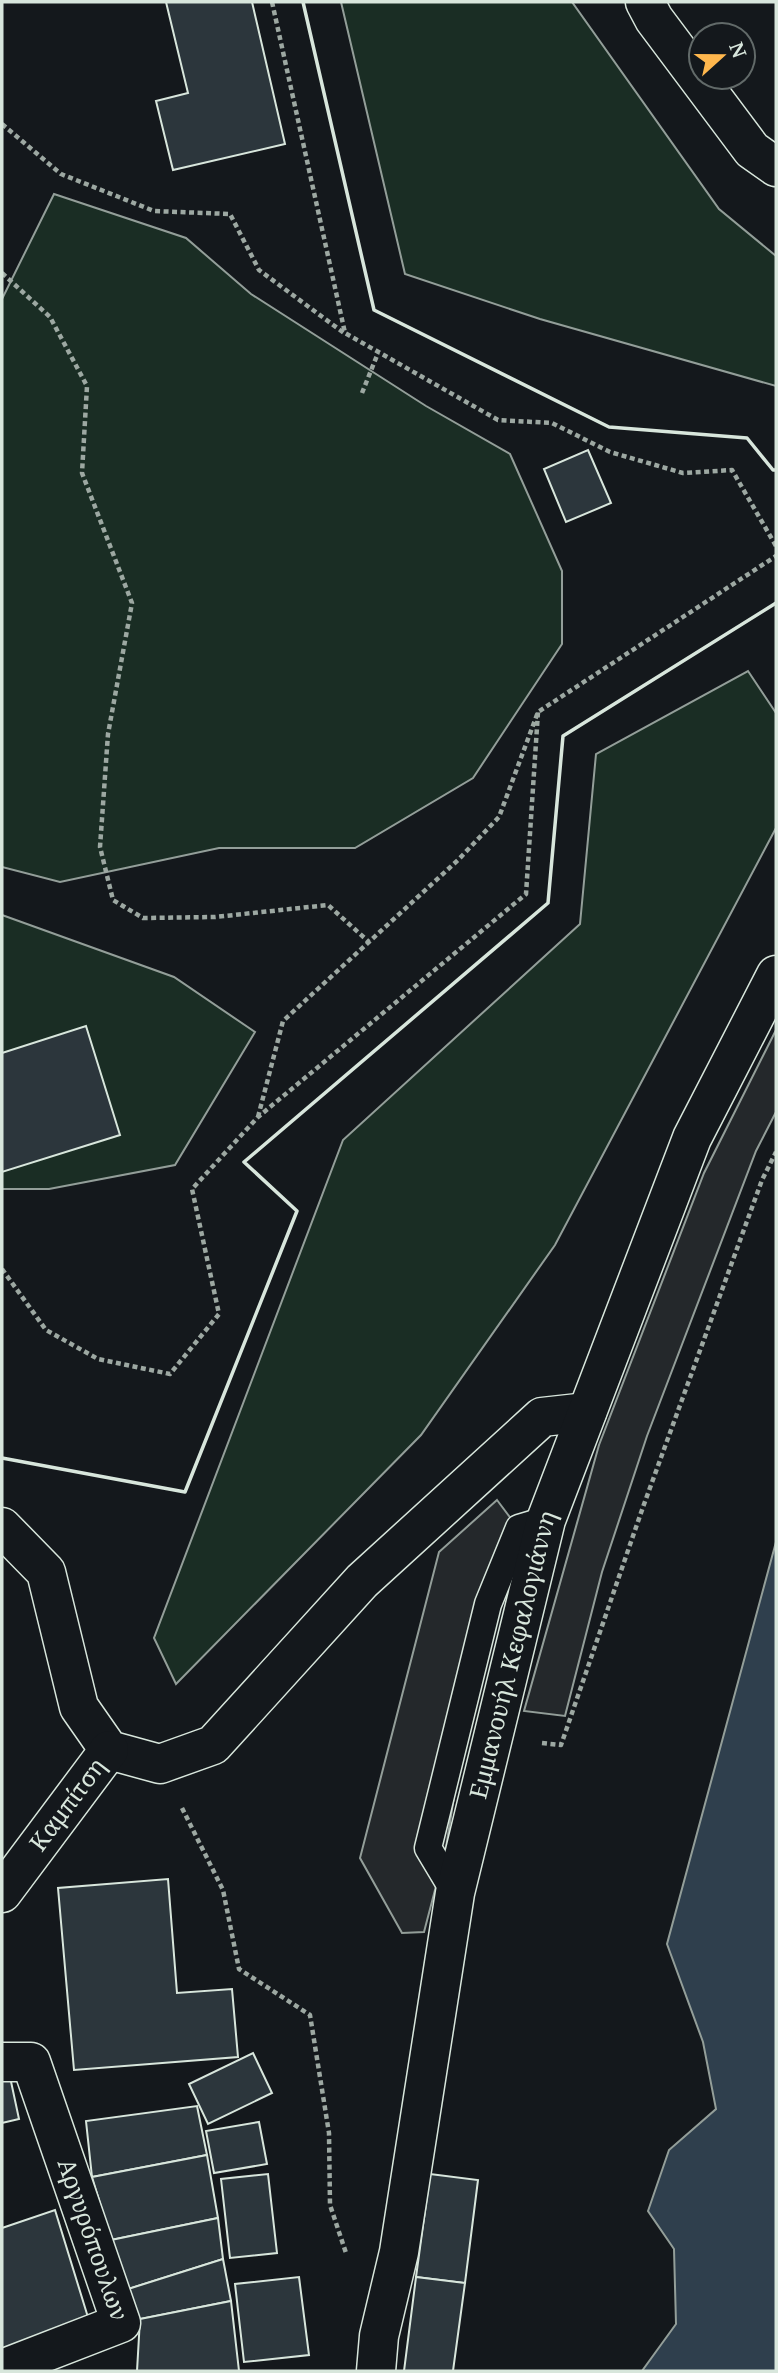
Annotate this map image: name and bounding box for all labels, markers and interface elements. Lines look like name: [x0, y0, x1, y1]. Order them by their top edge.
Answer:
north arrow: [687, 21, 757, 91]
text: N: [723, 38, 753, 62]
street label: Εμμανουήλ Κεφαλογιάννη: [461, 1505, 563, 1802]
street label: Καμπίτση: [21, 1751, 112, 1857]
street label: Αργυρόπουλων: [51, 2154, 137, 2325]

